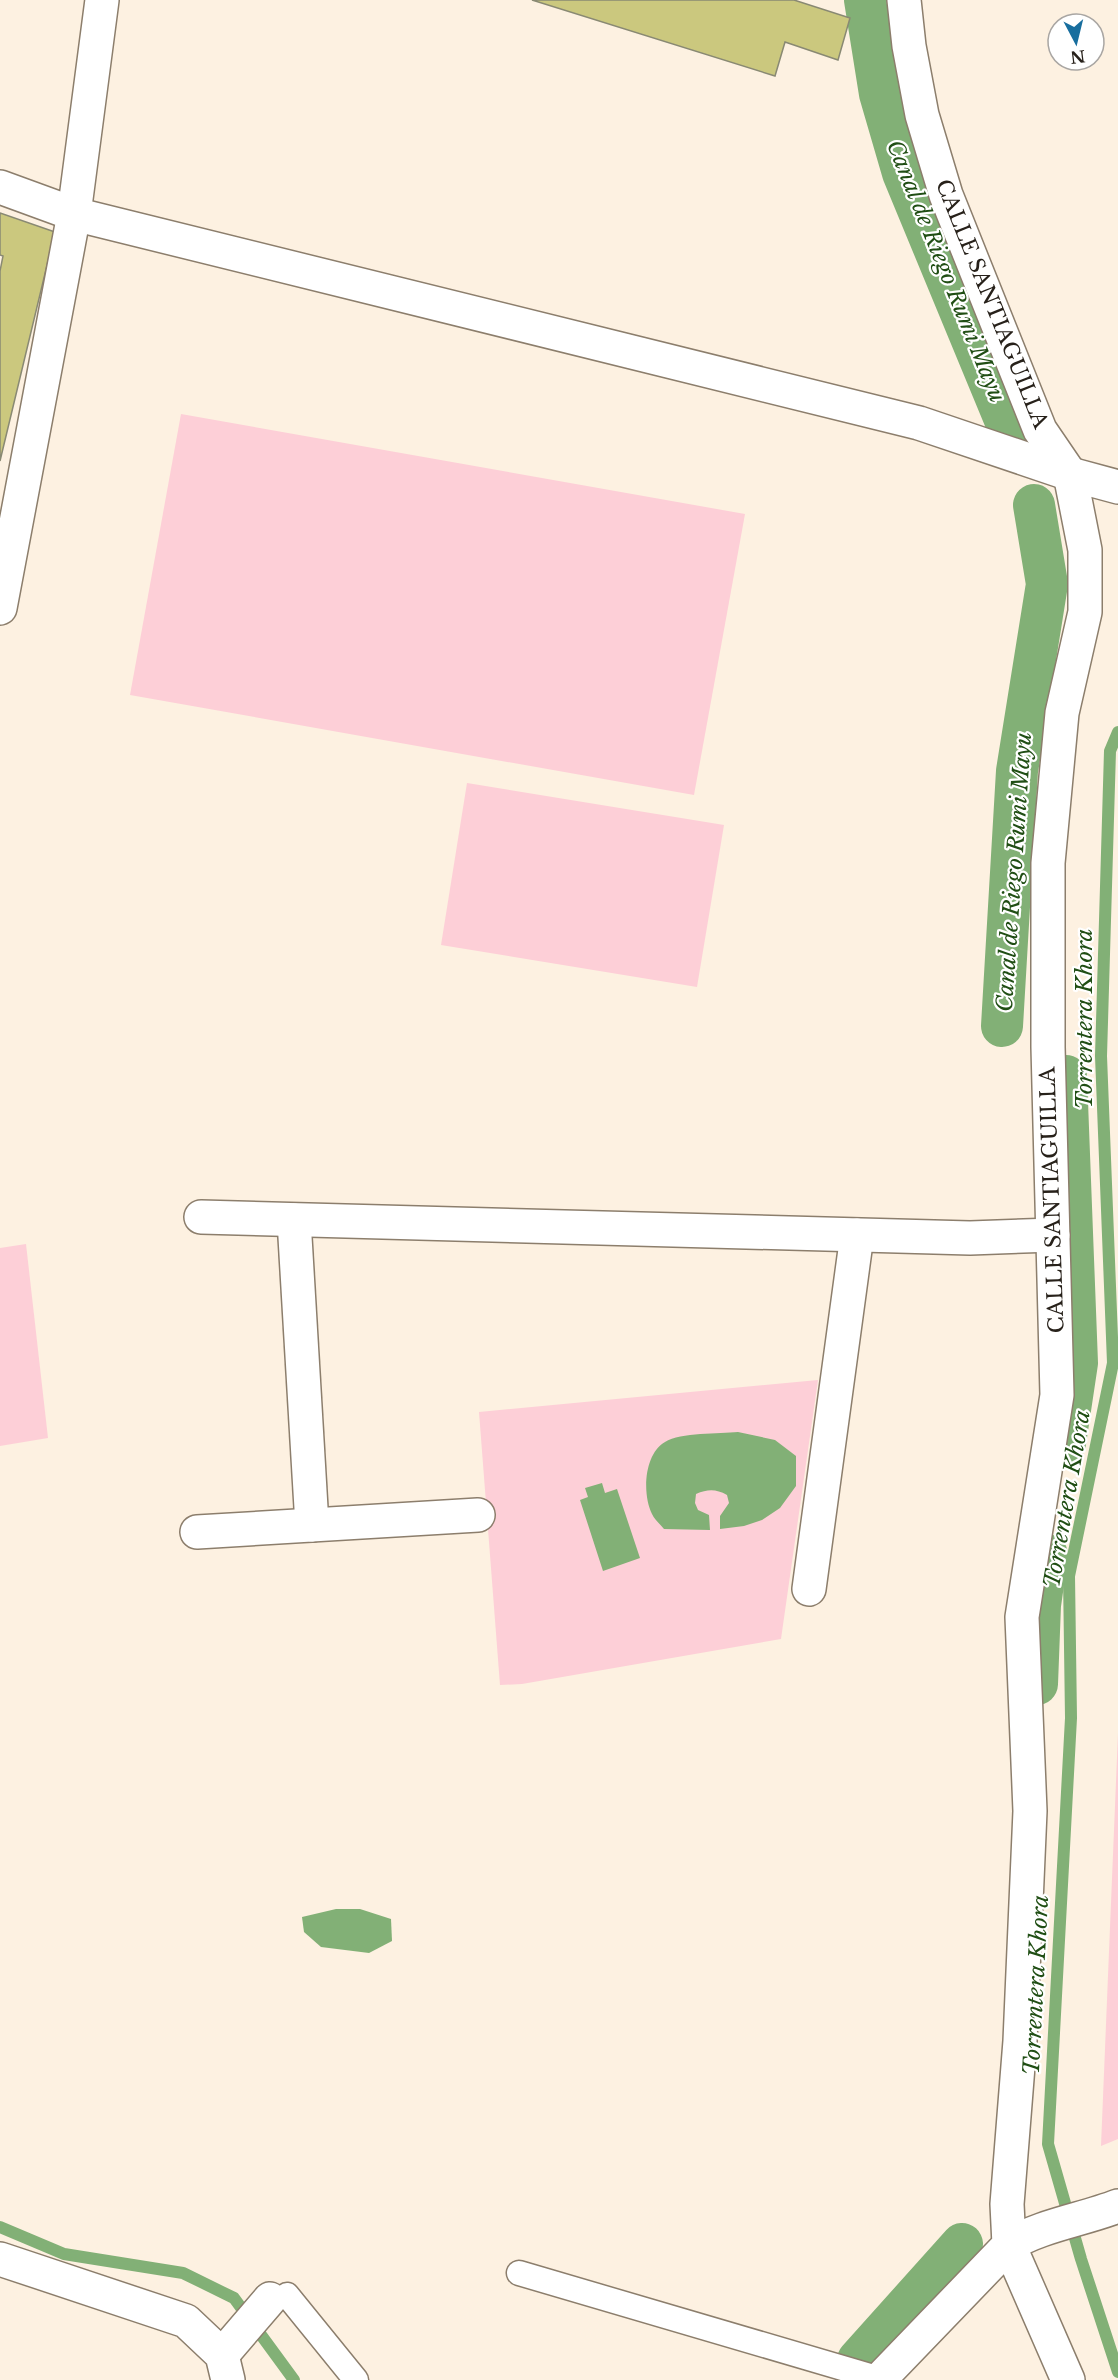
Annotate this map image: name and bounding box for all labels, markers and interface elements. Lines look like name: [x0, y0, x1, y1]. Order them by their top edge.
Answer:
north arrow: [1046, 12, 1106, 72]
text: N: [1069, 46, 1087, 68]
water label: Canal de Riego Rumi Mayu: [881, 136, 1011, 406]
street label: CALLE SANTIAGUILLA: [930, 176, 1054, 433]
water label: Canal de Riego Rumi Mayu: [991, 731, 1037, 1013]
water label: Torrentera Khora: [1071, 929, 1098, 1109]
street label: CALLE SANTIAGUILLA: [1034, 1066, 1070, 1334]
water label: Torrentera Khora: [1038, 1408, 1096, 1590]
water label: Torrentera Khora: [1018, 1894, 1054, 2076]

